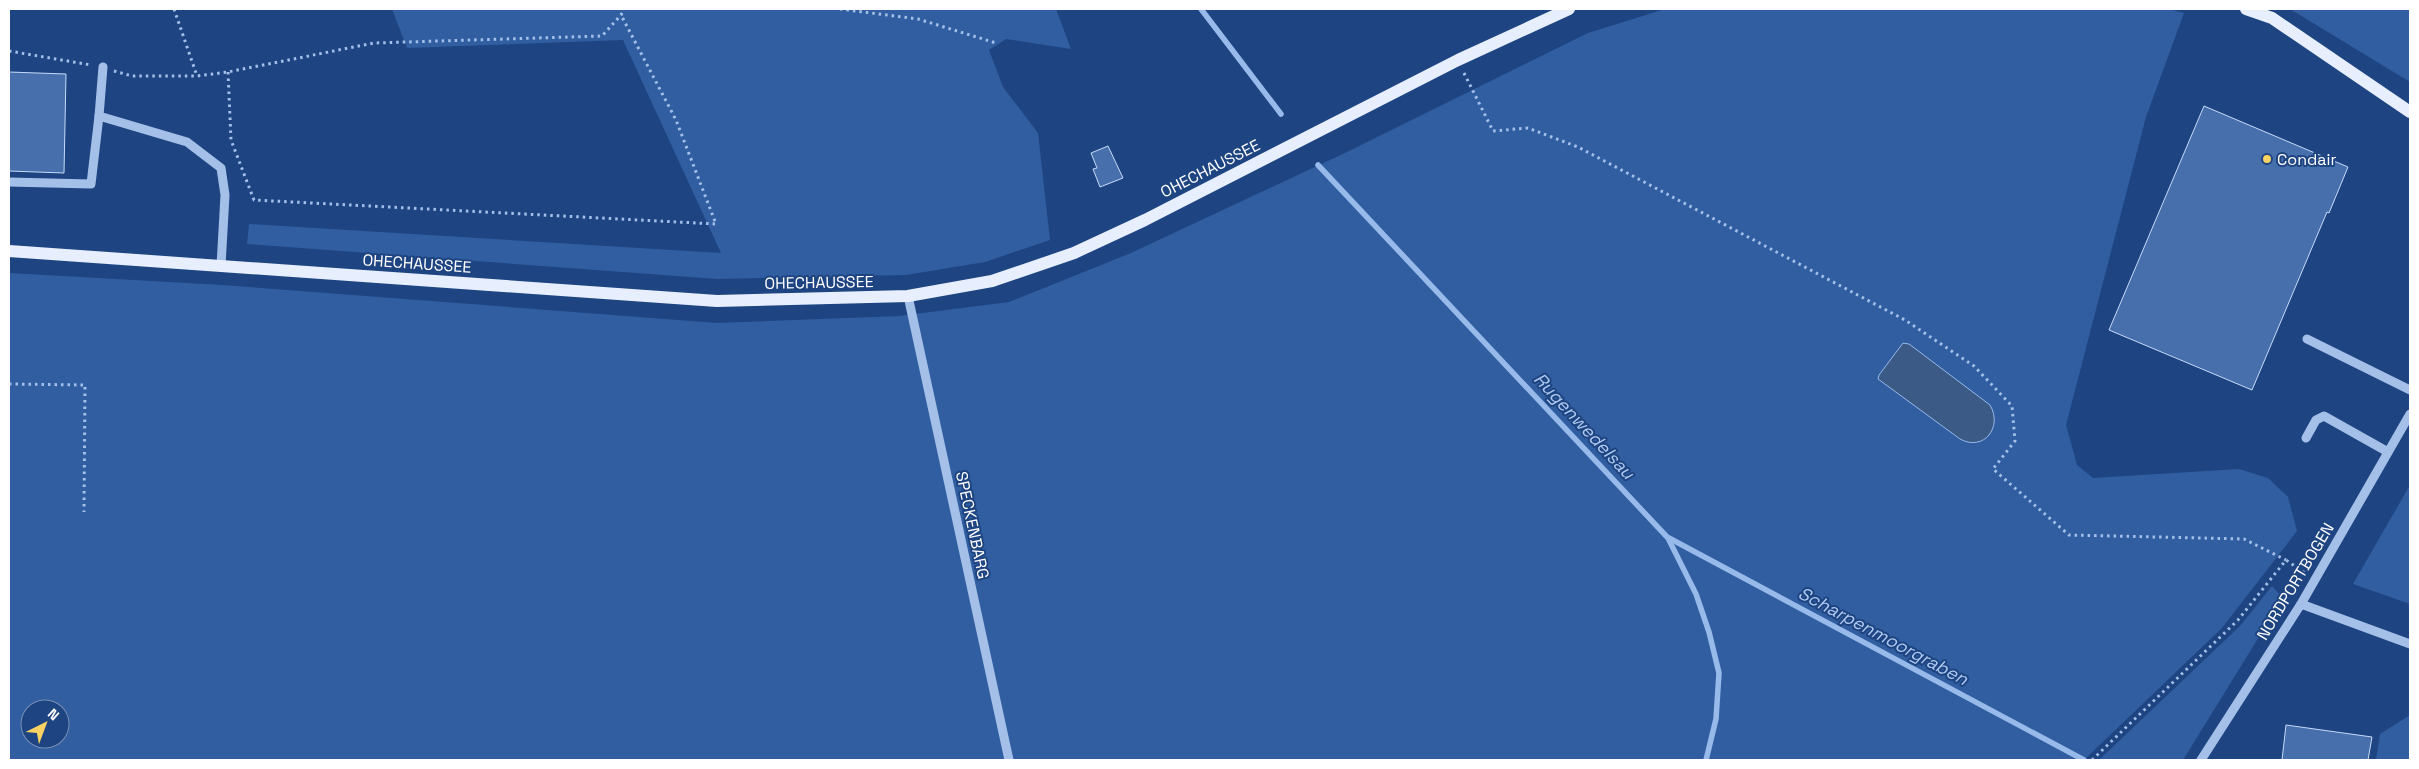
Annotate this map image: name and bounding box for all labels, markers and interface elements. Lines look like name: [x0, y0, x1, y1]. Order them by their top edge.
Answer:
street label: OHECHAUSSEE: [1157, 134, 1264, 203]
place label: Condair: [2277, 149, 2336, 170]
marker: Condair: [2261, 153, 2273, 165]
street label: OHECHAUSSEE: [362, 249, 472, 278]
street label: OHECHAUSSEE: [764, 271, 874, 294]
water label: Rugenwedelsau: [1529, 367, 1640, 485]
street label: SPECKENBARG: [951, 469, 994, 581]
street label: NORDPORTBOGEN: [2252, 519, 2339, 644]
water label: Scharpenmoorgraben: [1794, 581, 1973, 691]
north arrow: [20, 699, 70, 749]
text: N: [44, 705, 63, 724]

